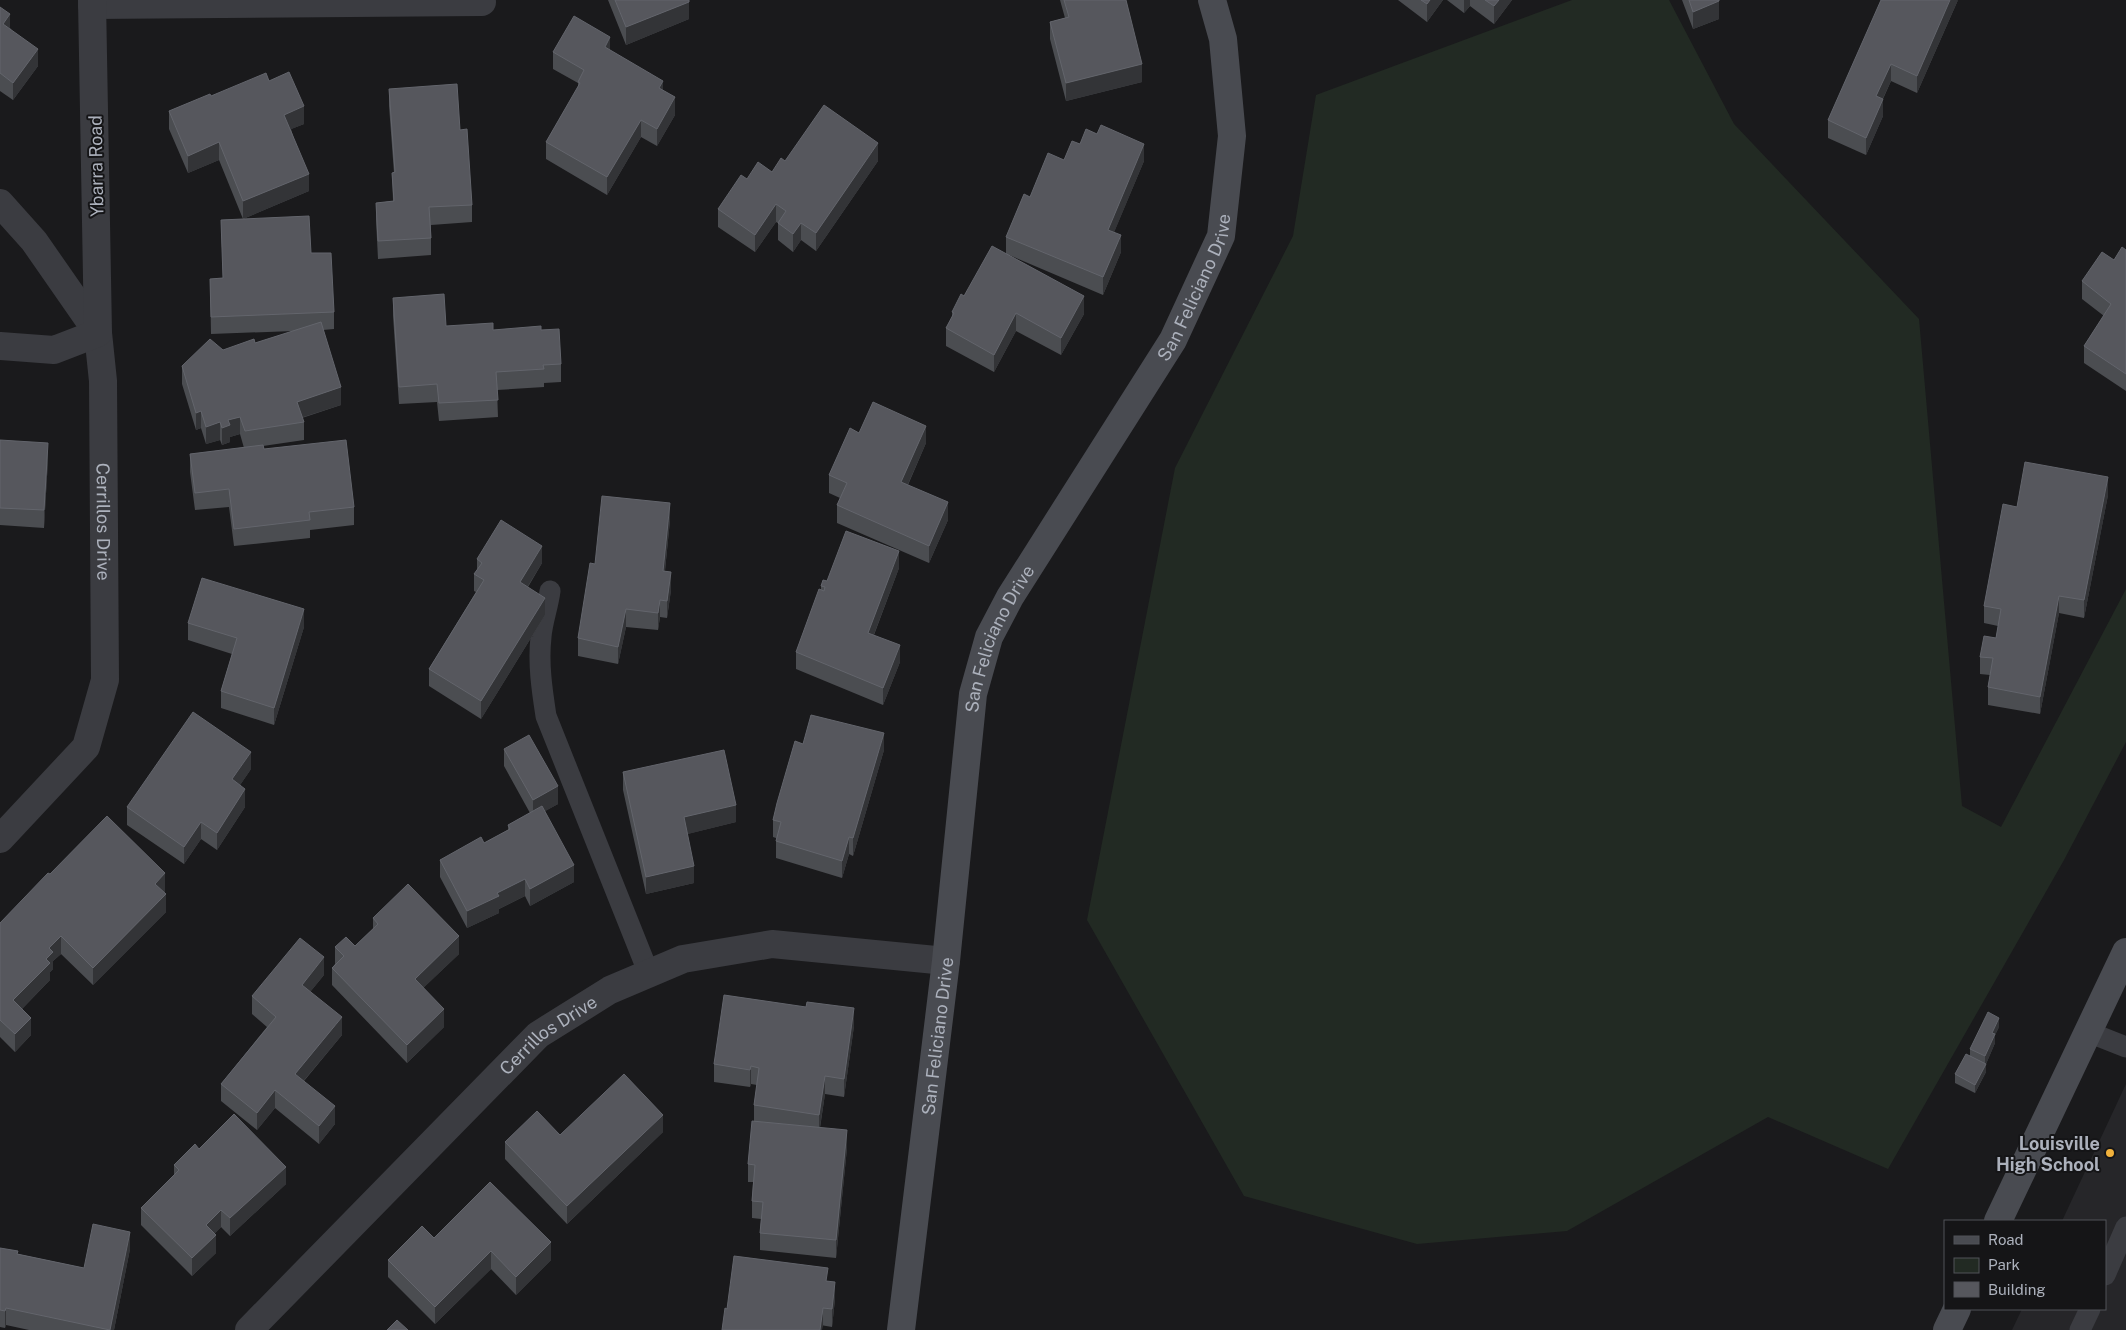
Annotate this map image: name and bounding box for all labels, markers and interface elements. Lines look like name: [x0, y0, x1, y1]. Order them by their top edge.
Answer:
street label: Ybarra Road: [85, 115, 107, 217]
street label: San Feliciano Drive: [1152, 213, 1234, 365]
street label: Cerrillos Drive: [93, 463, 115, 581]
street label: San Feliciano Drive: [961, 561, 1038, 714]
street label: San Feliciano Drive: [917, 956, 957, 1116]
street label: Cerrillos Drive: [495, 991, 600, 1079]
place label: Louisville High School: [1996, 1133, 2100, 1175]
marker: Louisville High School: [2104, 1147, 2116, 1159]
legend: [1944, 1220, 2106, 1310]
text: Road: [1988, 1231, 2024, 1248]
text: Park: [1988, 1256, 2020, 1273]
text: Building: [1988, 1281, 2046, 1298]

